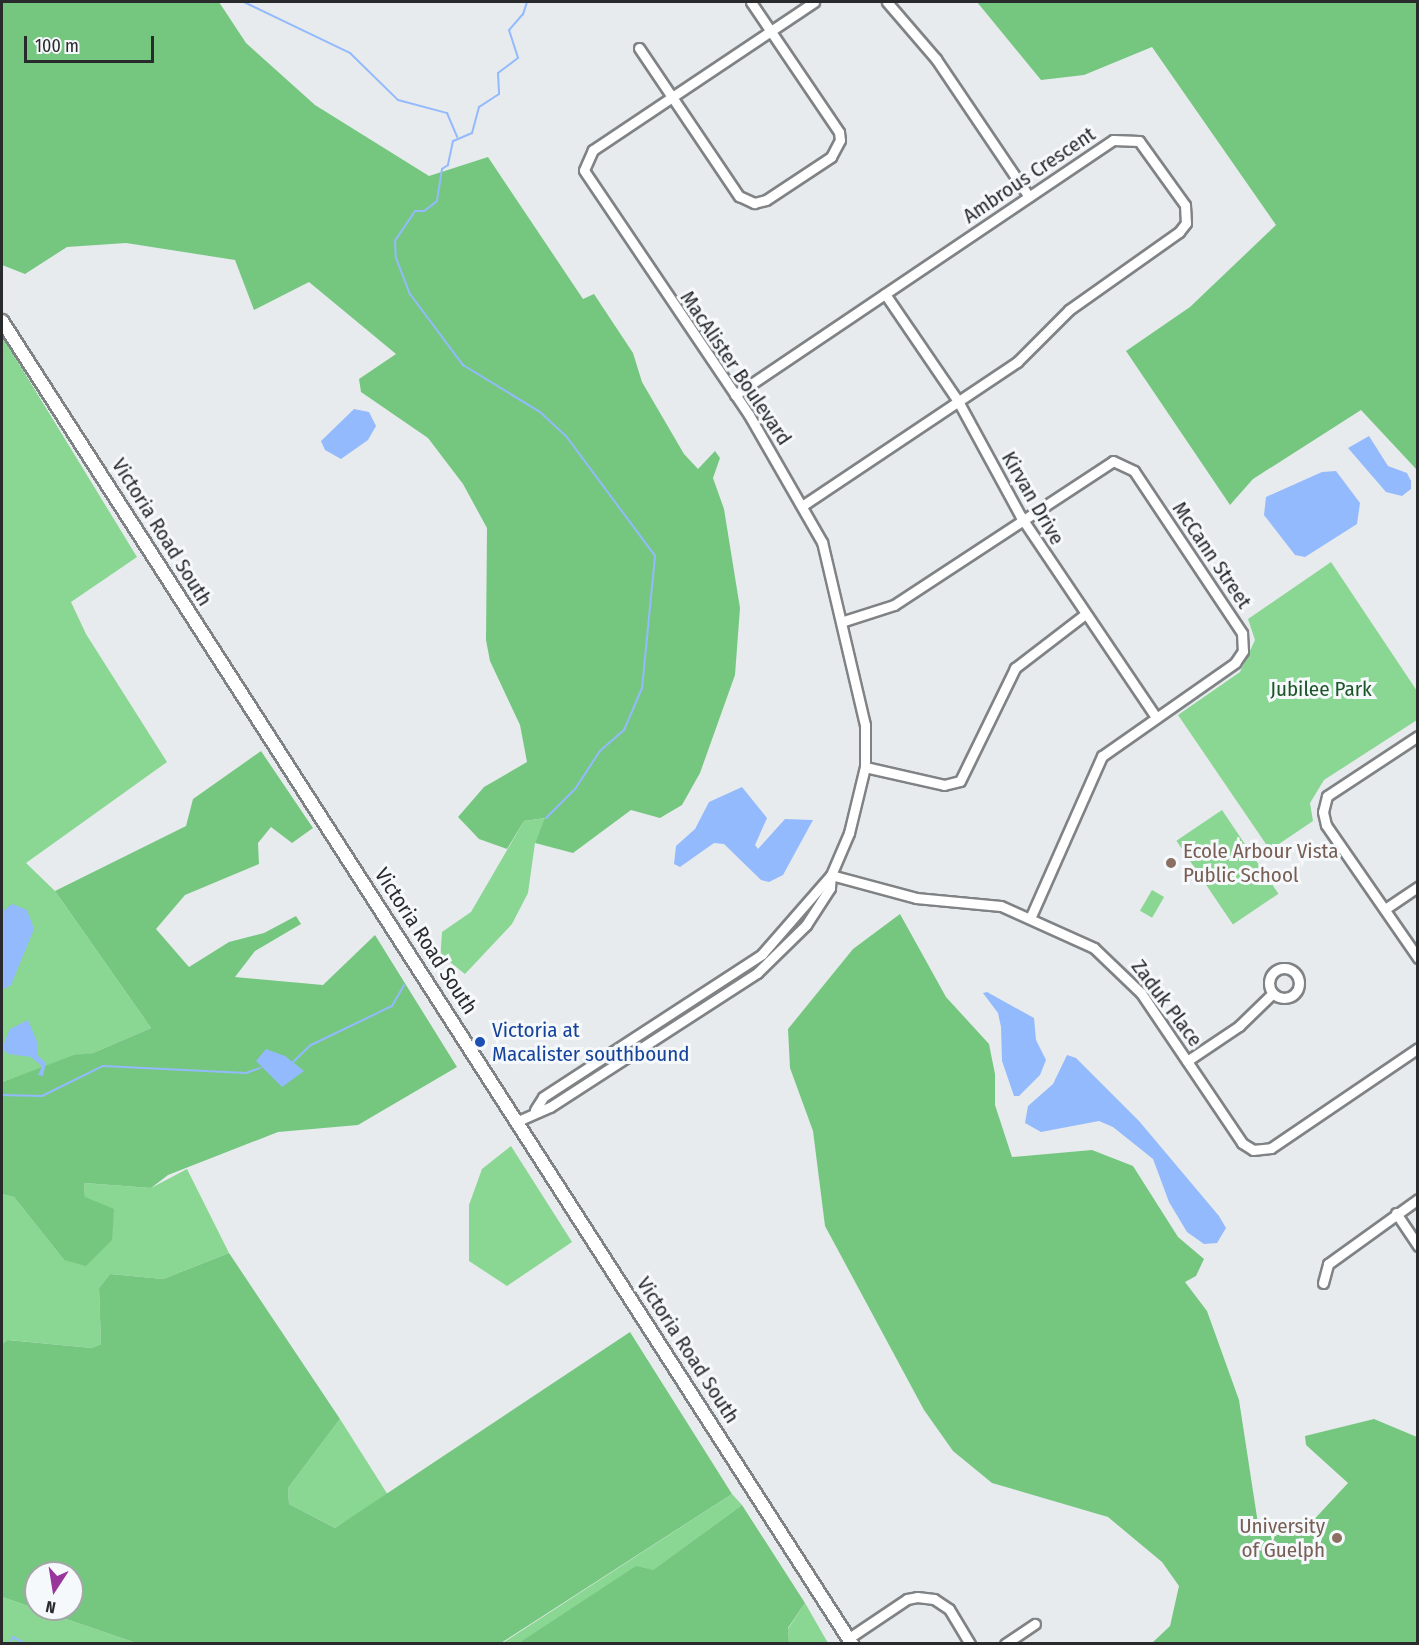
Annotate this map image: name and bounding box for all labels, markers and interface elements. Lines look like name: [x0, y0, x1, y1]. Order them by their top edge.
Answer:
scale bar: [27, 24, 158, 62]
text: 100 m: [35, 35, 79, 57]
street label: Ambrous Crescent: [958, 121, 1100, 229]
street label: MacAlister Boulevard: [675, 286, 797, 450]
street label: Kirvan Drive: [996, 447, 1070, 549]
street label: Victoria Road South: [106, 454, 218, 610]
street label: McCann Street: [1167, 497, 1257, 613]
park label: Jubilee Park: [1270, 676, 1372, 702]
place label: Ecole Arbour Vista Public School: [1183, 838, 1339, 888]
marker: Ecole Arbour Vista Public School: [1164, 856, 1178, 870]
street label: Victoria Road South: [369, 863, 483, 1019]
street label: Zaduk Place: [1126, 955, 1208, 1051]
place label: Victoria at Macalister southbound: [492, 1017, 690, 1067]
marker: Victoria at Macalister southbound: [473, 1035, 487, 1049]
street label: Victoria Road South: [631, 1272, 745, 1428]
place label: University of Guelph: [1239, 1513, 1325, 1563]
marker: University of Guelph: [1330, 1531, 1344, 1545]
north arrow: [24, 1561, 84, 1621]
text: N: [44, 1597, 57, 1617]

